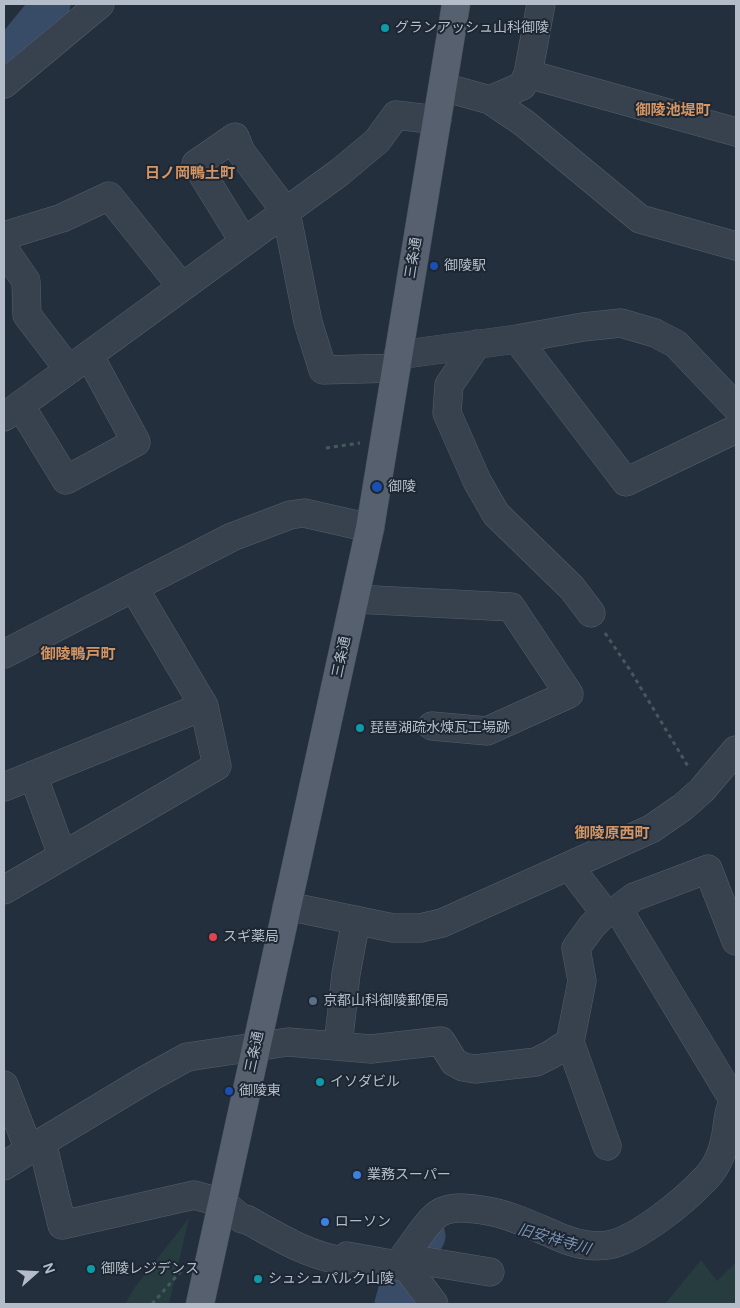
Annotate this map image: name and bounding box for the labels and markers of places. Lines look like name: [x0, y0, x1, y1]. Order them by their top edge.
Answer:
place label: グランアッシュ山科御陵: [395, 20, 549, 36]
marker: グランアッシュ山科御陵: [379, 22, 391, 34]
place label: 御陵駅: [444, 258, 486, 274]
marker: 御陵駅: [428, 260, 440, 272]
place label: 御陵: [388, 479, 416, 495]
marker: 御陵: [370, 480, 384, 494]
place label: 琵琶湖疏水煉瓦工場跡: [370, 720, 510, 736]
marker: 琵琶湖疏水煉瓦工場跡: [354, 722, 366, 734]
place label: スギ薬局: [223, 929, 279, 945]
marker: スギ薬局: [207, 931, 219, 943]
place label: 京都山科御陵郵便局: [323, 993, 449, 1009]
marker: 京都山科御陵郵便局: [307, 995, 319, 1007]
place label: イソダビル: [330, 1074, 400, 1090]
marker: イソダビル: [314, 1076, 326, 1088]
place label: 御陵東: [239, 1083, 281, 1099]
marker: 御陵東: [223, 1085, 235, 1097]
place label: 業務スーパー: [367, 1167, 451, 1183]
marker: 業務スーパー: [351, 1169, 363, 1181]
place label: ローソン: [335, 1214, 391, 1230]
marker: ローソン: [319, 1216, 331, 1228]
place label: 御陵レジデンス: [101, 1261, 199, 1277]
marker: 御陵レジデンス: [85, 1263, 97, 1275]
place label: シュシュパルク山陵: [268, 1271, 394, 1287]
marker: シュシュパルク山陵: [252, 1273, 264, 1285]

